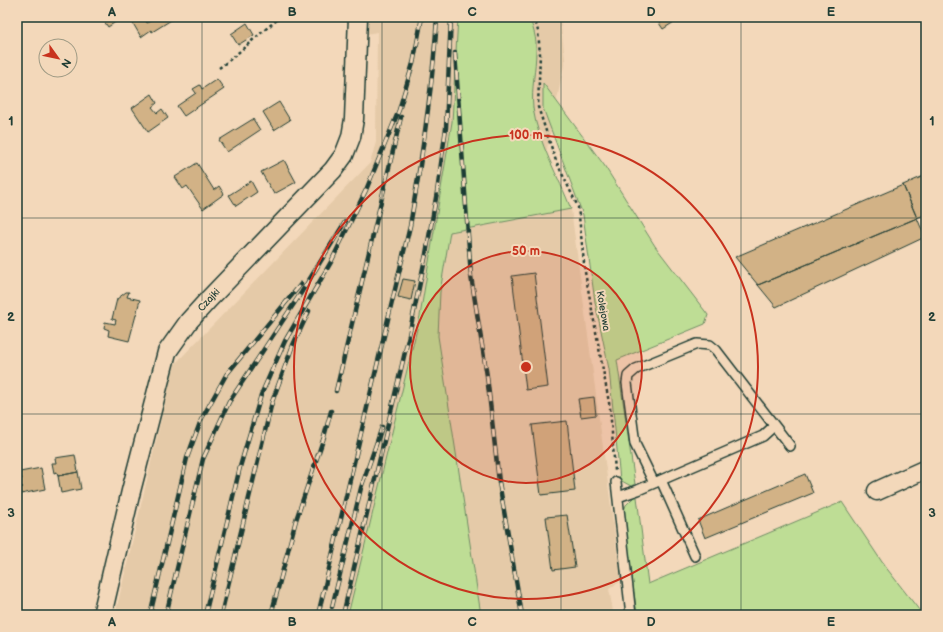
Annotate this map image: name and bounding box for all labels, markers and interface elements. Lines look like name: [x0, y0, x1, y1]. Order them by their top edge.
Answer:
text: A: [107, 4, 116, 20]
text: B: [287, 4, 297, 20]
text: C: [467, 4, 477, 20]
text: D: [646, 4, 656, 20]
text: E: [827, 4, 836, 20]
north arrow: [38, 38, 78, 78]
text: N: [58, 56, 74, 70]
text: 1: [8, 113, 14, 129]
text: 1: [929, 113, 935, 129]
text: 100 m: [509, 128, 543, 143]
text: 50 m: [512, 244, 540, 259]
street label: Czajki: [195, 286, 223, 314]
street label: Kolejowa: [594, 290, 612, 332]
text: 2: [7, 309, 15, 325]
text: 2: [928, 309, 936, 325]
centre of rings: [519, 360, 533, 374]
text: 3: [7, 505, 15, 521]
text: 3: [928, 505, 936, 521]
text: A: [107, 614, 116, 630]
text: B: [287, 614, 297, 630]
text: C: [467, 614, 477, 630]
text: D: [646, 614, 656, 630]
text: E: [827, 614, 836, 630]

